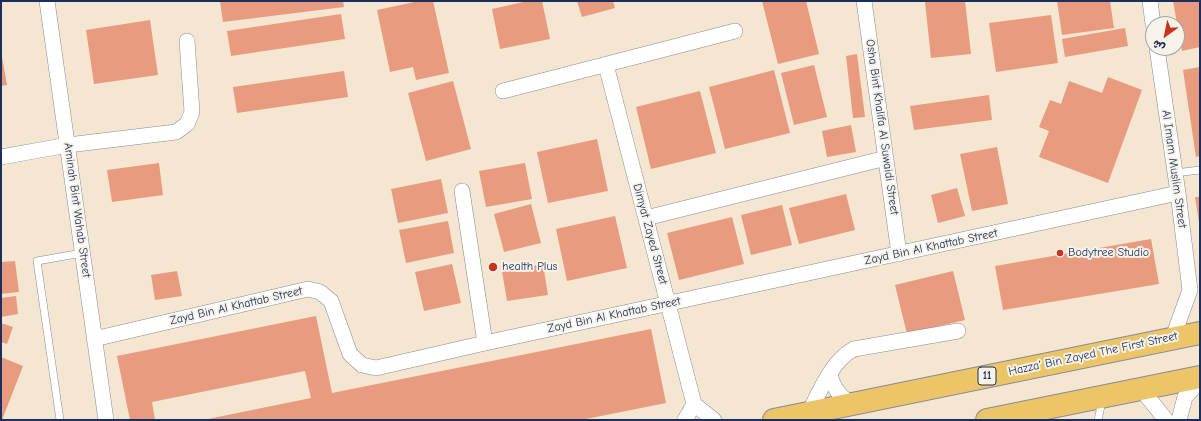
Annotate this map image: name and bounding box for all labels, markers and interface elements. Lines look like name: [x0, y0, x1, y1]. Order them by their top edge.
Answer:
north arrow: [1145, 16, 1185, 56]
text: ش: [1150, 37, 1167, 54]
street label: Osha Bint Khalifa Al Suwaidi Street: [863, 38, 901, 216]
street label: Al Imam Muslim Street: [1159, 109, 1189, 229]
street label: Aminah Bint Wahab Street: [60, 142, 94, 278]
street label: Dimyat Zayed Street: [630, 182, 670, 286]
street label: Zayd Bin Al Khattab Street: [863, 226, 999, 268]
place label: Bodytree Studio: [1068, 246, 1149, 260]
marker: Bodytree Studio: [1055, 248, 1065, 258]
place label: health Plus: [502, 260, 558, 274]
marker: health Plus: [487, 261, 499, 273]
street label: Zayd Bin Al Khattab Street: [168, 284, 304, 328]
street label: Zayd Bin Al Khattab Street: [546, 294, 682, 336]
street label: Hazza' Bin Zayed The First Street: [1007, 329, 1179, 379]
road number: 11: [978, 367, 996, 385]

